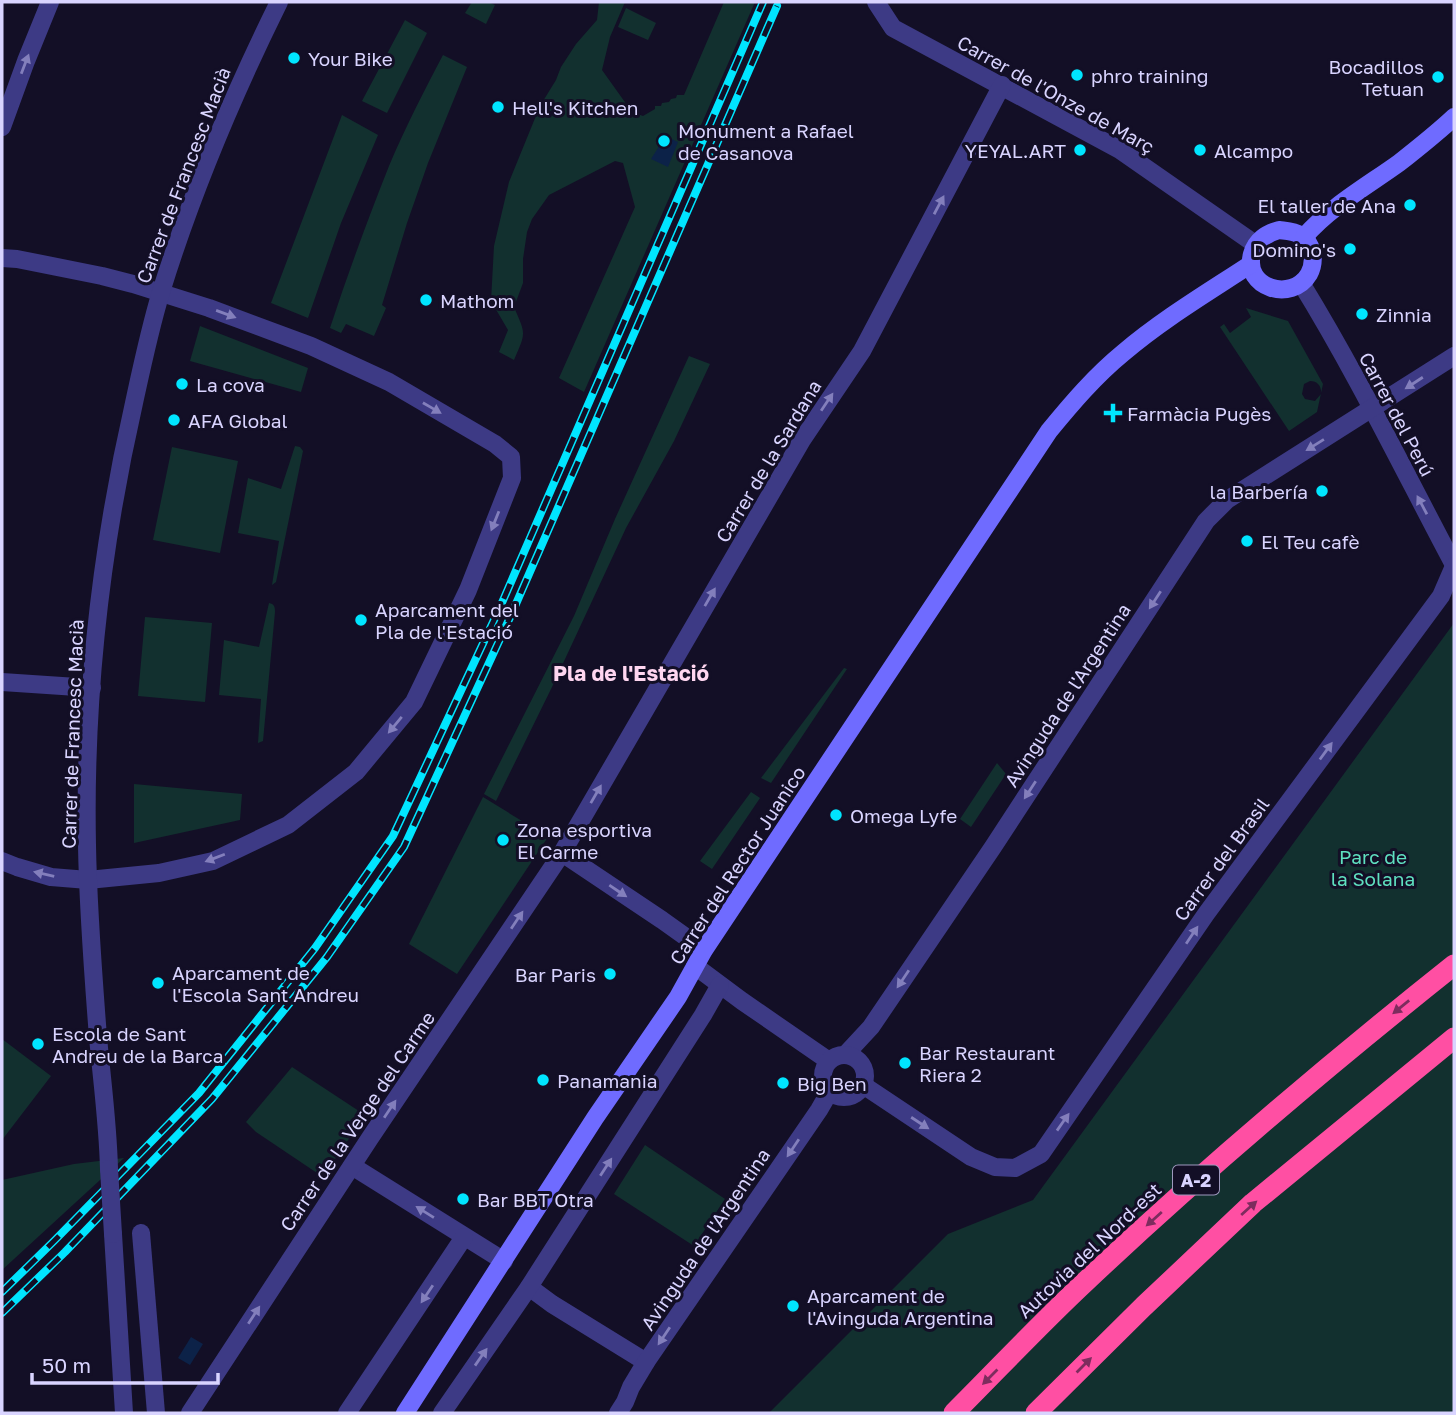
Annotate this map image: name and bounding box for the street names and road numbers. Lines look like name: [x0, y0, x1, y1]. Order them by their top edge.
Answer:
street label: Carrer de l'Onze de Març: [953, 30, 1159, 158]
street label: Carrer de Francesc Macià: [131, 64, 235, 286]
street label: Carrer del Perú: [1355, 348, 1439, 480]
street label: Carrer de la Sardana: [710, 376, 826, 546]
street label: Avinguda de l'Argentina: [999, 599, 1135, 791]
street label: Carrer de Francesc Macià: [56, 619, 88, 849]
street label: Carrer del Rector Juanico: [664, 762, 810, 968]
street label: Carrer del Brasil: [1169, 793, 1273, 925]
street label: Carrer de la Verge del Carme: [275, 1007, 439, 1235]
street label: Avinguda de l'Argentina: [636, 1144, 774, 1334]
road number: A-2: [1173, 1166, 1219, 1195]
street label: Autovia del Nord-est: [1012, 1178, 1166, 1322]

